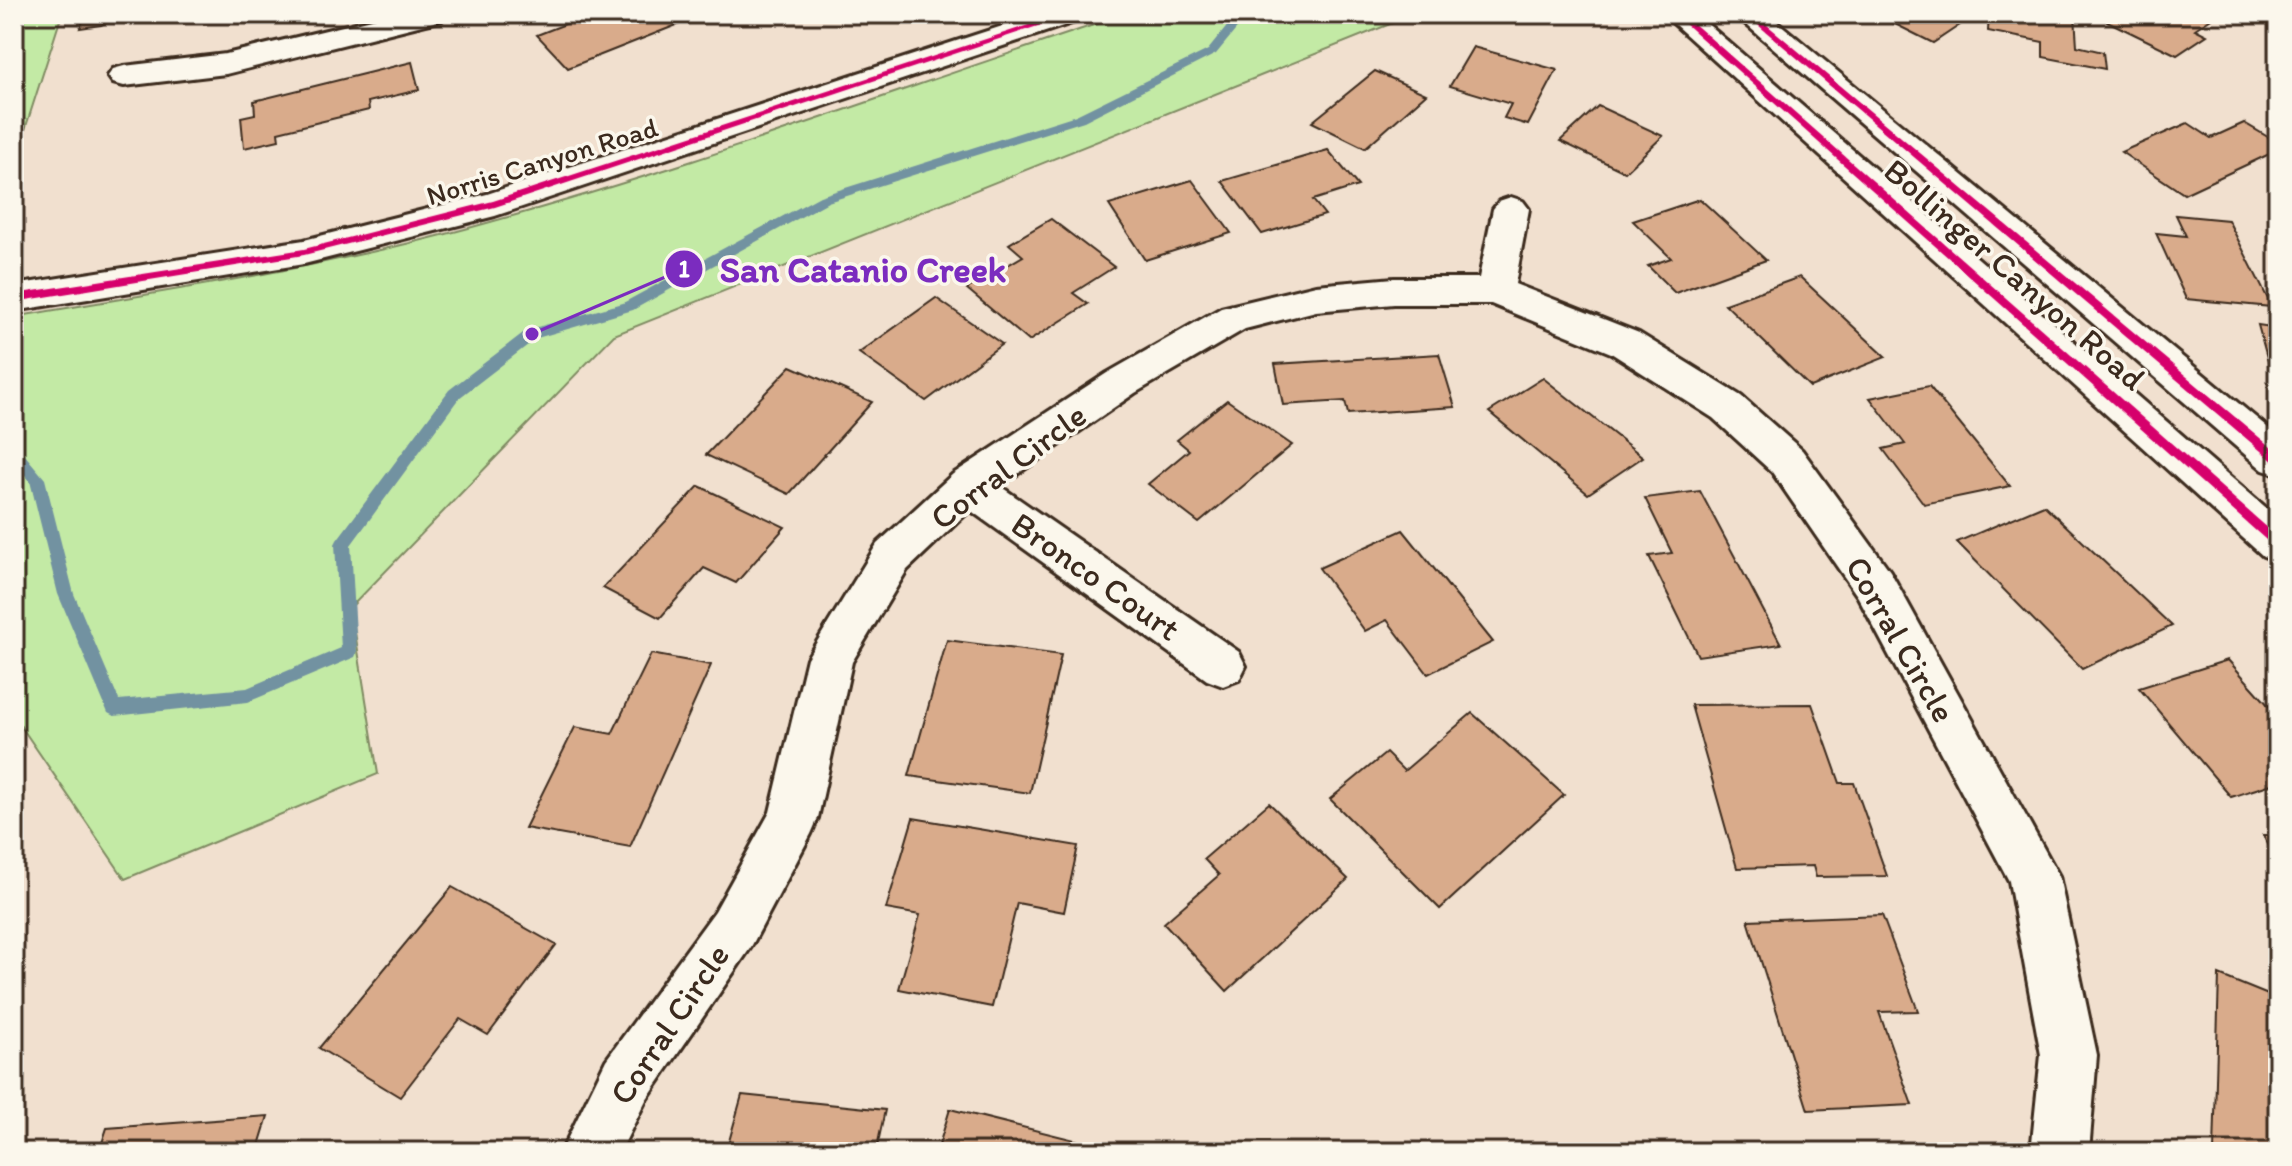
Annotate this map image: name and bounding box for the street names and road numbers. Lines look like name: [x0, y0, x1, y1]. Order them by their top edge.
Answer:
street label: Norris Canyon Road: [422, 109, 662, 212]
street label: Bollinger Canyon Road: [1876, 150, 2154, 399]
street label: Corral Circle: [922, 394, 1094, 538]
street label: Bronco Court: [1004, 503, 1188, 650]
street label: Corral Circle: [1837, 549, 1965, 730]
street label: Corral Circle: [601, 936, 738, 1112]

